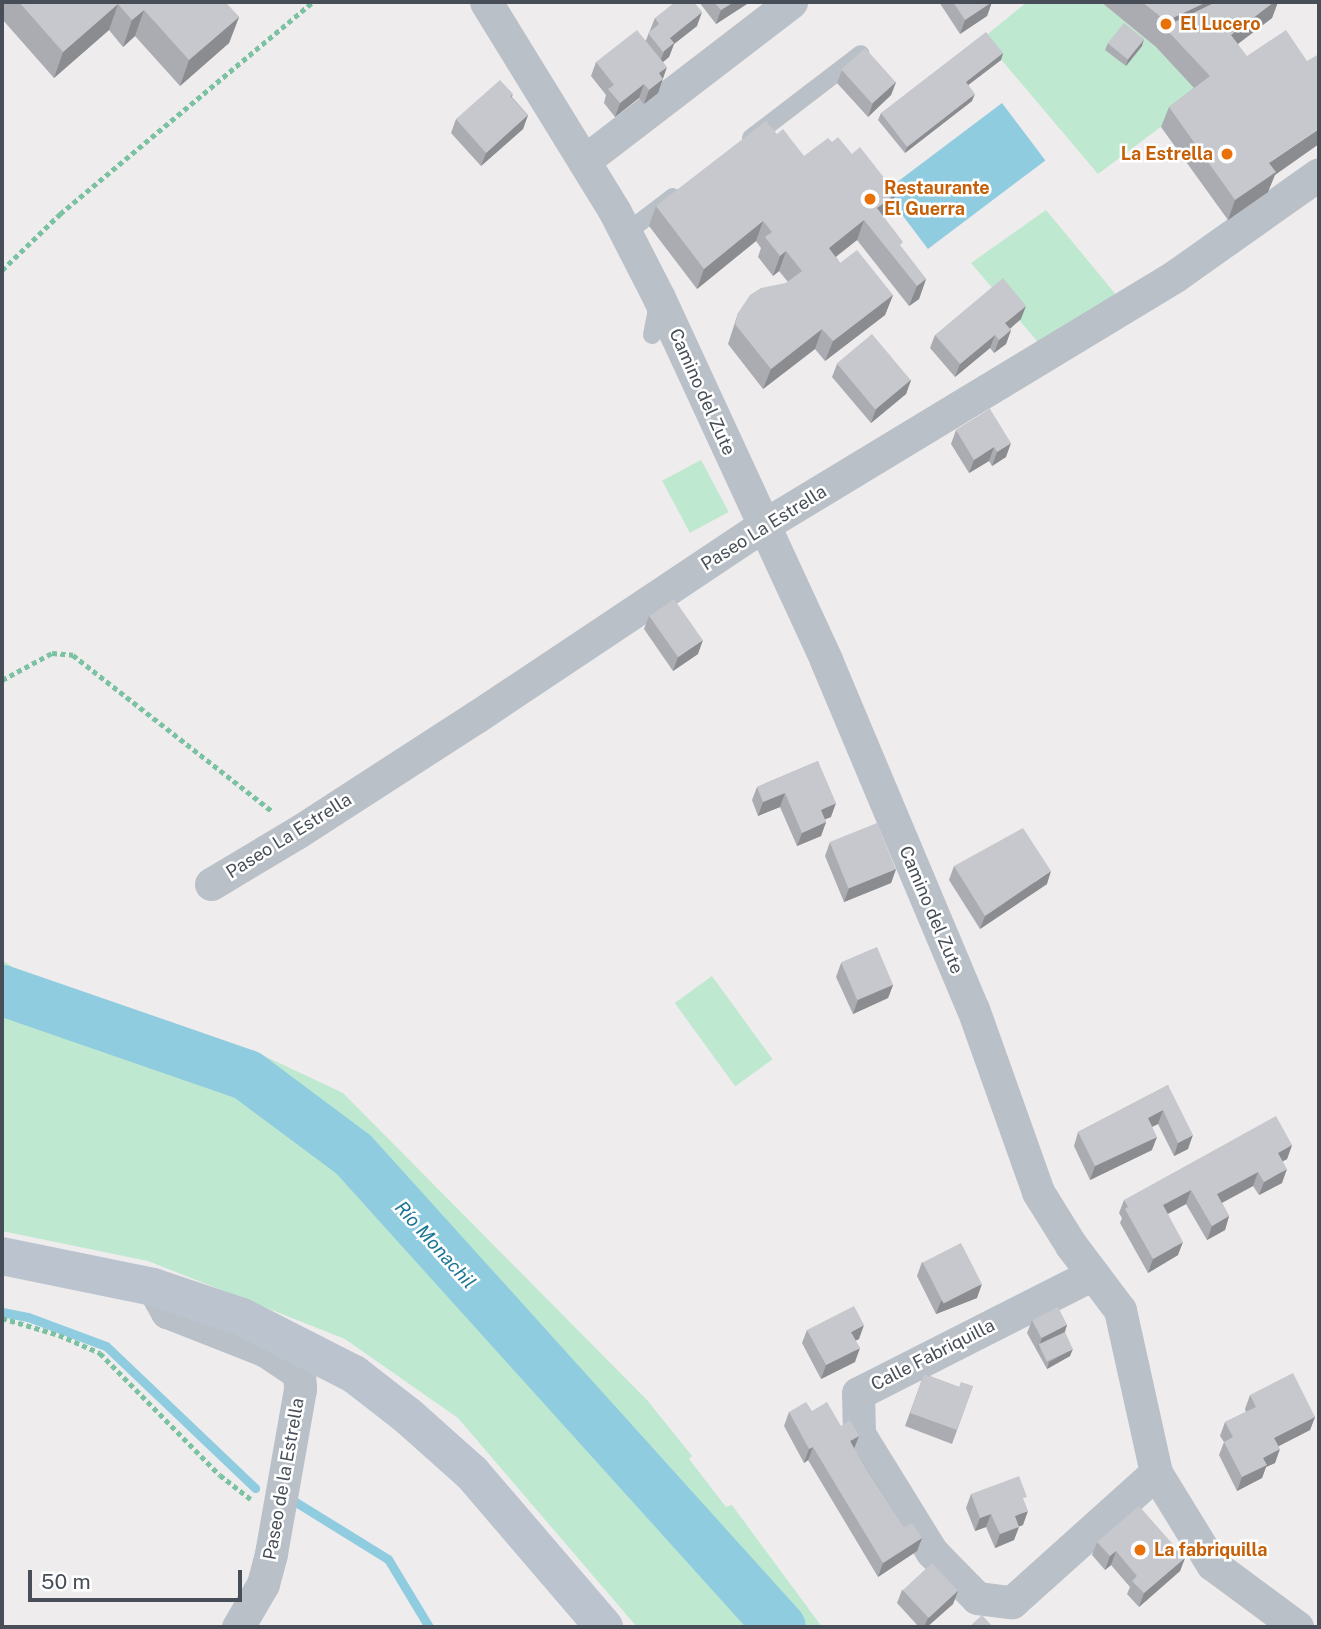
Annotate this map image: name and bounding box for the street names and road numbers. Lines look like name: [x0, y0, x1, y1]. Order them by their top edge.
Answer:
street label: Camino del Zute: [664, 325, 740, 459]
street label: Paseo La Estrella: [697, 481, 831, 575]
street label: Paseo La Estrella: [222, 789, 356, 883]
street label: Camino del Zute: [894, 843, 968, 977]
street label: Calle Fabriquilla: [867, 1314, 999, 1396]
street label: Paseo de la Estrella: [259, 1396, 309, 1562]

